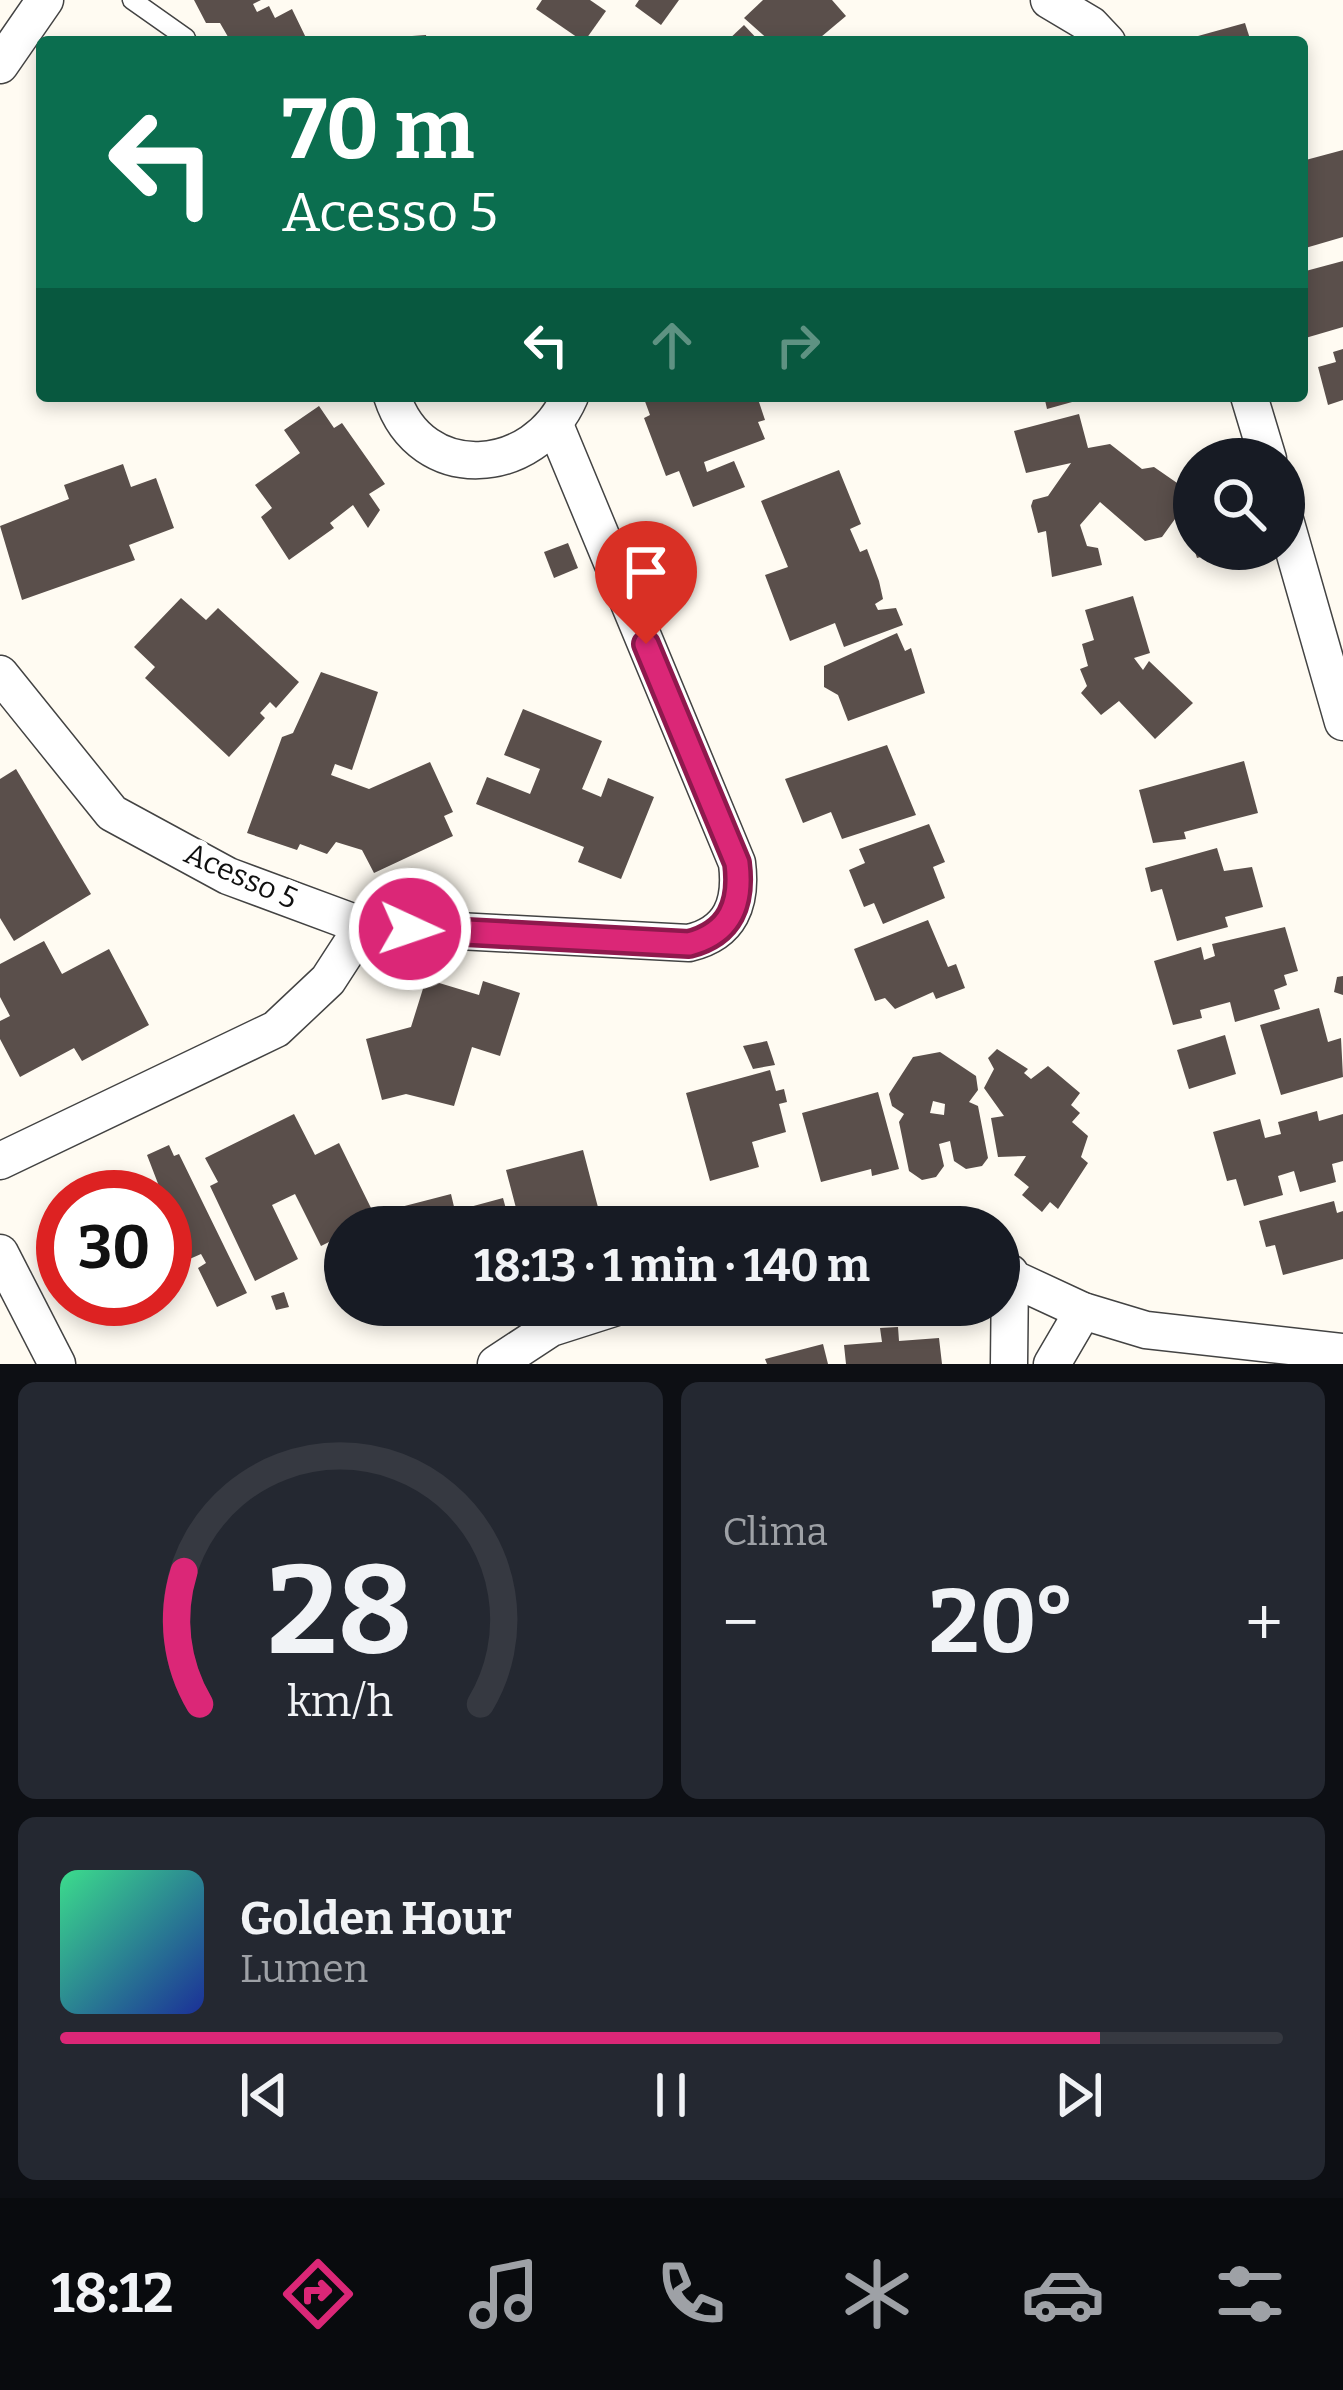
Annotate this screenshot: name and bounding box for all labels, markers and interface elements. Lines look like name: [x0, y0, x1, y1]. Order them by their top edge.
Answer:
text: 70 m: [282, 79, 474, 180]
icon: left: [84, 84, 240, 240]
text: Acesso 5: [282, 181, 498, 245]
icon: left: [513, 312, 579, 378]
icon: ahead: [639, 312, 705, 378]
icon: right: [765, 312, 831, 378]
map controls: [1173, 438, 1305, 570]
button: search: [1173, 438, 1305, 570]
pin: [595, 521, 697, 644]
icon: arrive: [613, 539, 679, 605]
street label: Acesso 5: [179, 835, 303, 917]
position arrow: [347, 866, 473, 992]
speed limit sign: 30: [36, 1170, 192, 1326]
text: 18:13 · 1 min · 140 m: [474, 1239, 870, 1293]
text: Clima: [723, 1509, 828, 1555]
text: 28: [268, 1536, 413, 1686]
text: 20°: [929, 1568, 1075, 1676]
text: −: [723, 1583, 759, 1662]
text: +: [1245, 1583, 1283, 1662]
text: km/h: [287, 1675, 393, 1726]
text: Golden Hour: [240, 1892, 512, 1946]
text: Lumen: [240, 1946, 368, 1992]
icon: previous: [231, 2062, 297, 2128]
icon: pause: [638, 2062, 704, 2128]
icon: next: [1046, 2062, 1112, 2128]
icon: directions: [276, 2252, 360, 2336]
icon: music: [462, 2252, 546, 2336]
icon: phone: [649, 2252, 733, 2336]
icon: climate: [835, 2252, 919, 2336]
icon: car: [1021, 2252, 1105, 2336]
icon: filters: [1208, 2252, 1292, 2336]
text: 18:12: [51, 2262, 173, 2326]

